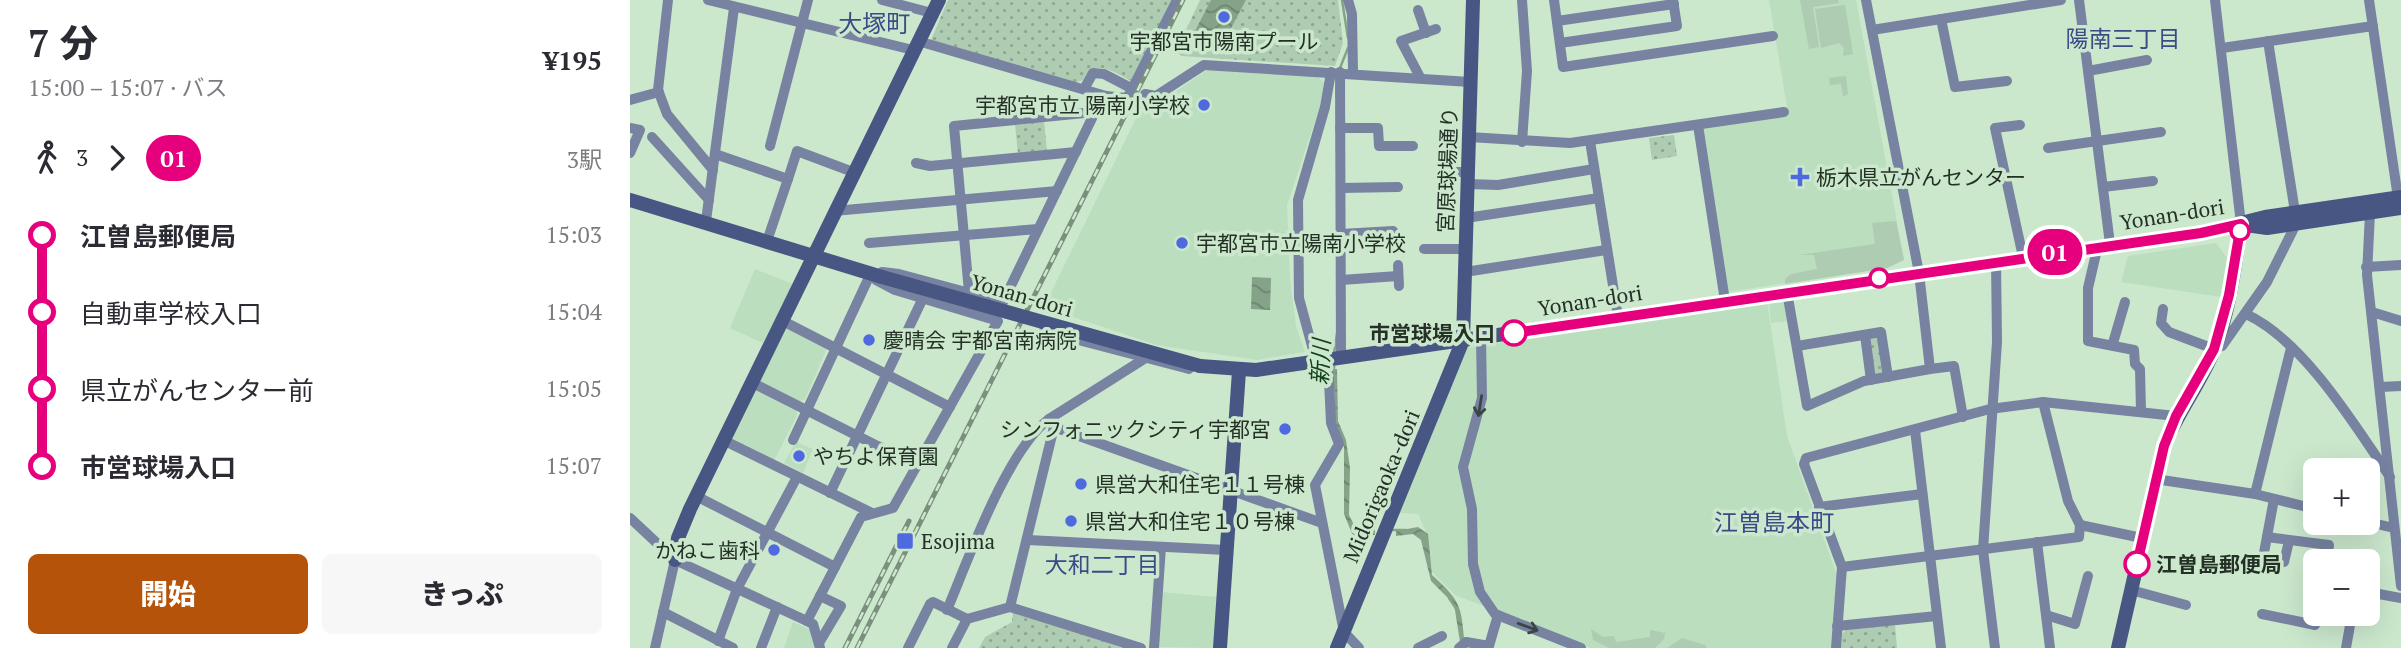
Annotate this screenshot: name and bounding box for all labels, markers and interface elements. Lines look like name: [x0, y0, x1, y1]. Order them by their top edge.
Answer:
district label: 大塚町: [838, 7, 910, 39]
marker: 宇都宮市陽南プール: [1216, 9, 1232, 25]
text: 7 分: [28, 18, 98, 68]
district label: 陽南三丁目: [2066, 23, 2181, 54]
place label: 宇都宮市陽南プール: [1130, 27, 1319, 55]
text: ¥195: [543, 43, 602, 77]
text: 15:00 – 15:07 · バス: [28, 72, 228, 103]
place label: 宇都宮市立 陽南小学校: [975, 91, 1190, 119]
marker: 宇都宮市立 陽南小学校: [1196, 97, 1212, 113]
street label: 宮原球場通り: [1431, 107, 1463, 233]
icon: walk: [28, 139, 66, 177]
icon: forward: [98, 139, 136, 177]
text: 3: [76, 142, 88, 173]
text: 01: [160, 142, 187, 174]
text: 3駅: [567, 144, 602, 175]
place label: 栃木県立がんセンター: [1816, 163, 2026, 191]
marker: 栃木県立がんセンター: [1790, 167, 1810, 187]
street label: Yonan-dori: [2118, 192, 2226, 236]
text: 江曽島郵便局: [80, 219, 236, 253]
text: 15:03: [545, 219, 602, 250]
unlabelled marker: [2230, 221, 2250, 241]
place label: 宇都宮市立陽南小学校: [1196, 229, 1406, 257]
line badge: 01: [2024, 229, 2086, 275]
marker: 宇都宮市立陽南小学校: [1174, 235, 1190, 251]
text: 01: [2041, 236, 2069, 268]
street label: Yonan-dori: [968, 267, 1076, 323]
unlabelled marker: [1869, 268, 1889, 288]
street label: Yonan-dori: [1536, 278, 1644, 322]
text: 自動車学校入口: [80, 296, 262, 330]
text: 15:04: [545, 296, 602, 327]
place label: 市営球場入口: [1369, 319, 1495, 347]
marker: 市営球場入口: [1501, 320, 1527, 346]
place label: 慶晴会 宇都宮南病院: [883, 326, 1077, 354]
marker: 慶晴会 宇都宮南病院: [861, 332, 877, 348]
water label: 新川: [1303, 335, 1337, 386]
text: 県立がんセンター前: [80, 373, 314, 407]
text: 15:05: [545, 373, 602, 404]
one-way arrow: [1473, 394, 1486, 417]
street label: Midorigaoka-dori: [1336, 405, 1426, 567]
place label: シンフォニックシティ宇都宮: [1000, 415, 1271, 443]
marker: シンフォニックシティ宇都宮: [1277, 421, 1293, 437]
place label: やちよ保育園: [813, 442, 939, 470]
marker: やちよ保育園: [791, 448, 807, 464]
text: 市営球場入口: [80, 450, 236, 484]
text: 15:07: [545, 450, 602, 481]
map controls: [2303, 458, 2380, 626]
button: +: [2303, 458, 2380, 535]
place label: 県営大和住宅１１号棟: [1095, 470, 1305, 498]
marker: 県営大和住宅１１号棟: [1073, 476, 1089, 492]
district label: 江曽島本町: [1714, 506, 1834, 538]
place label: 県営大和住宅１０号棟: [1085, 507, 1295, 535]
marker: 県営大和住宅１０号棟: [1063, 513, 1079, 529]
place label: Esojima: [921, 527, 995, 555]
marker: Esojima: [895, 531, 915, 551]
place label: かねこ歯科: [655, 536, 760, 564]
marker: かねこ歯科: [766, 542, 782, 558]
district label: 大和二丁目: [1045, 549, 1160, 580]
button: −: [2303, 549, 2380, 626]
place label: 江曽島郵便局: [2156, 550, 2282, 578]
marker: 江曽島郵便局: [2124, 551, 2150, 577]
button: 開始: [28, 554, 308, 634]
button: きっぷ: [322, 554, 602, 634]
one-way arrow: [1516, 622, 1538, 634]

